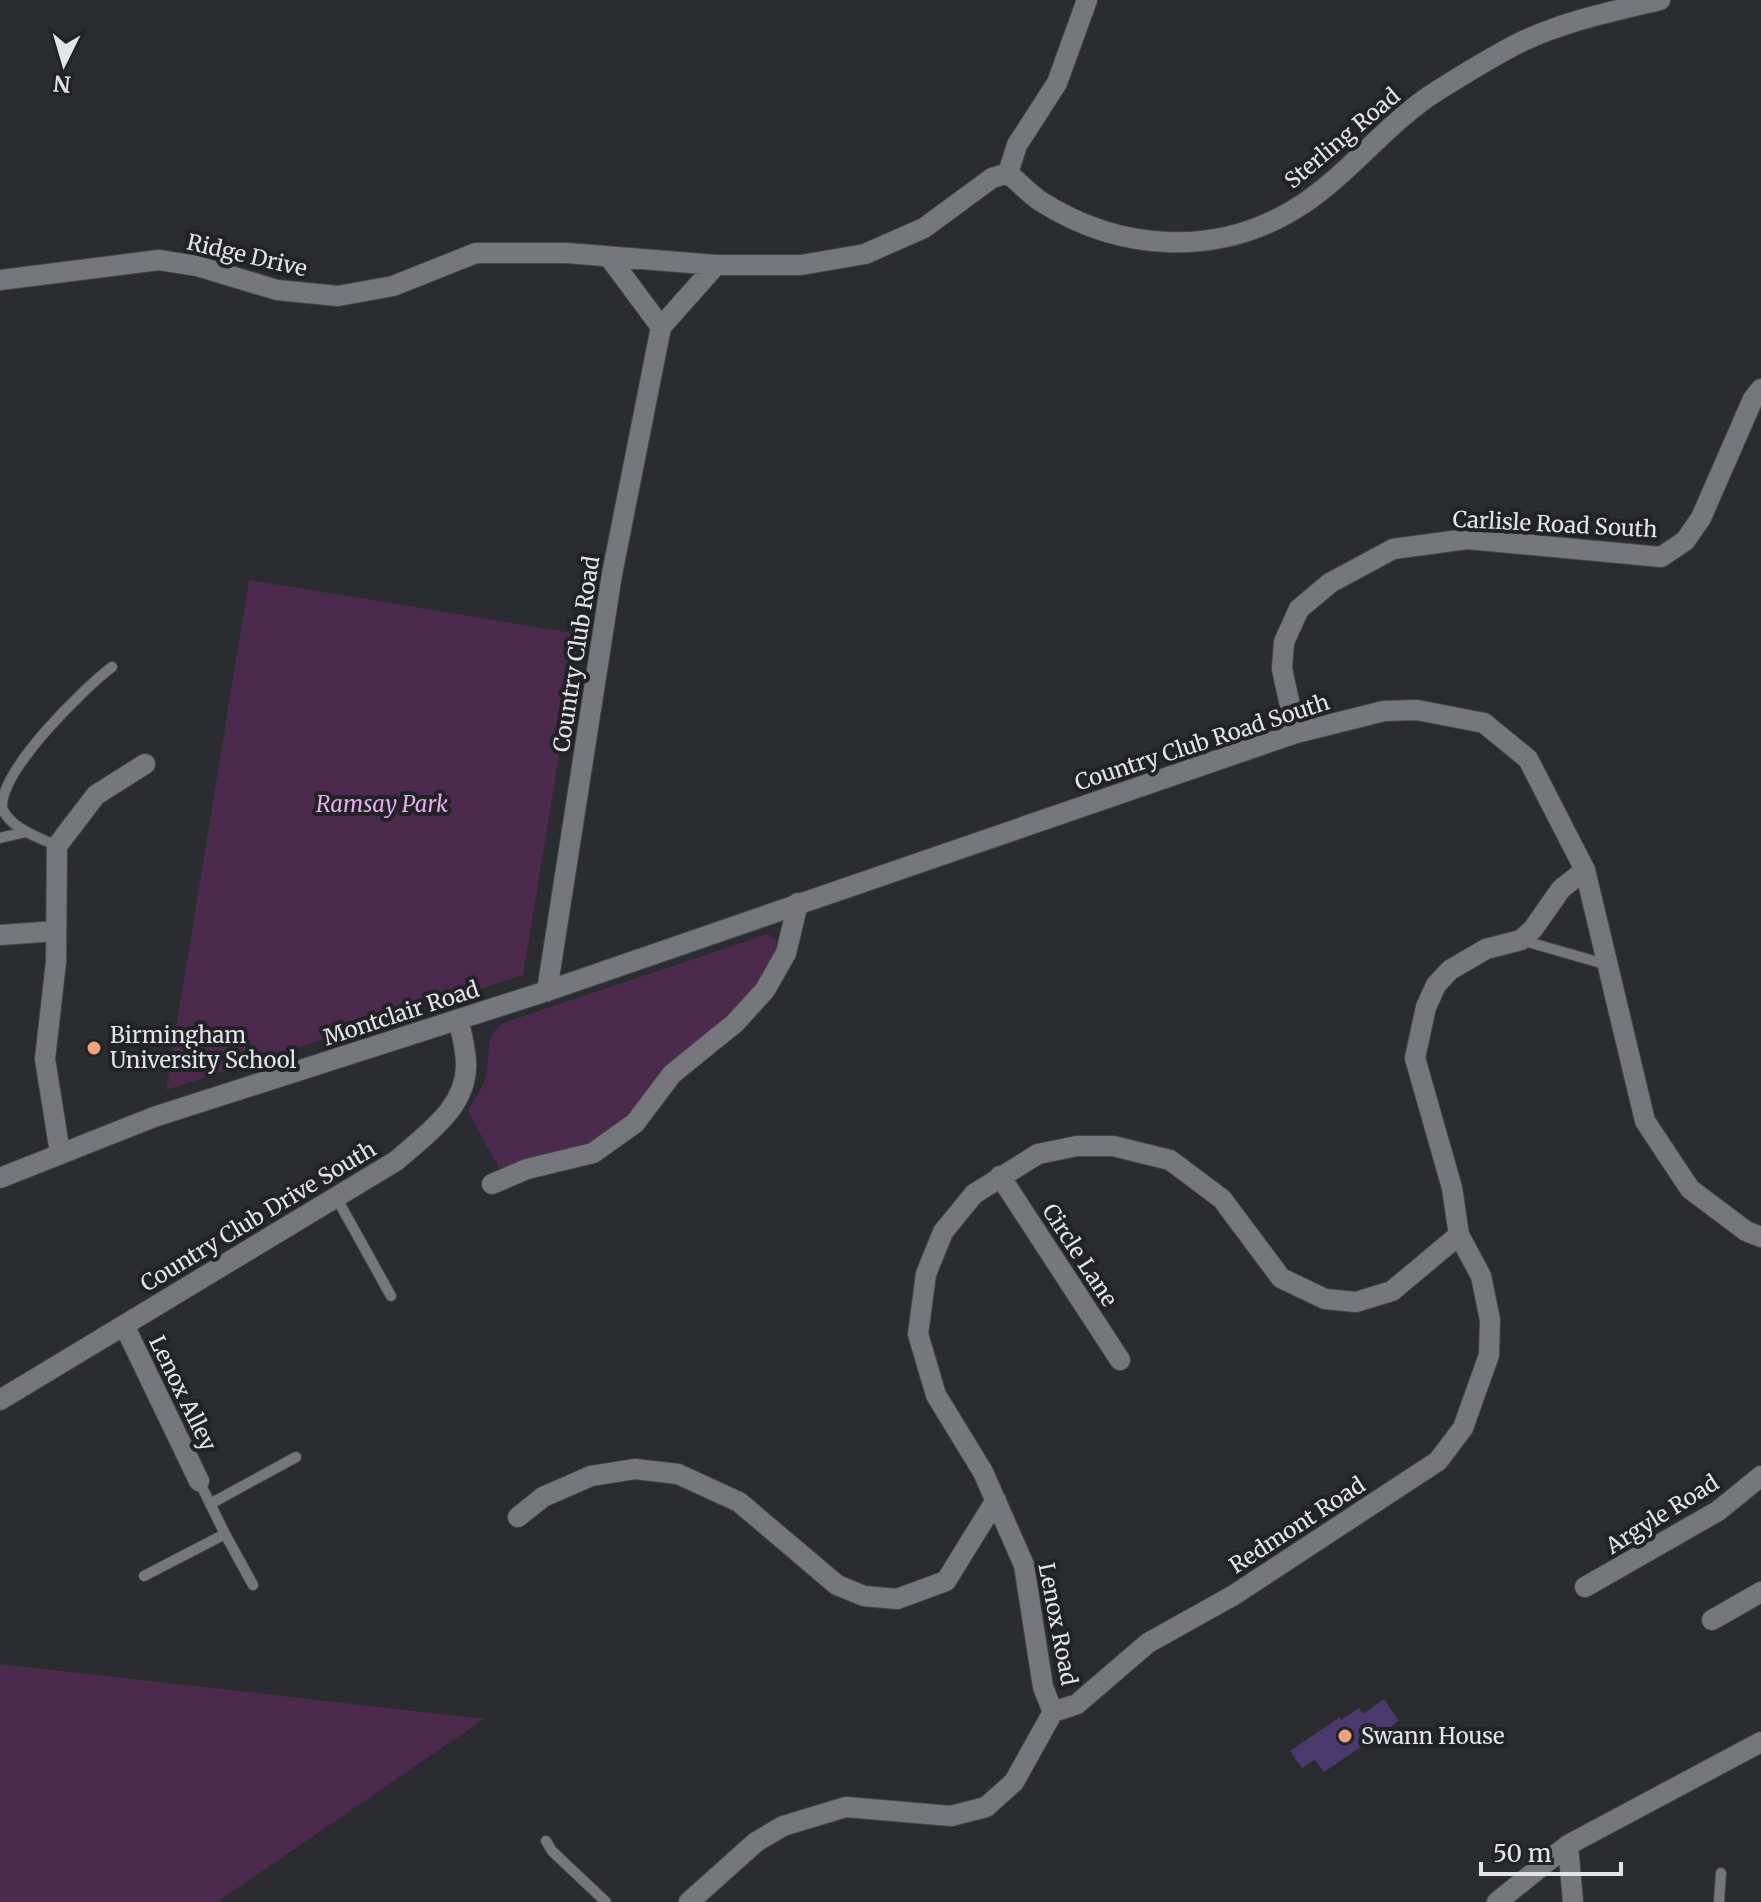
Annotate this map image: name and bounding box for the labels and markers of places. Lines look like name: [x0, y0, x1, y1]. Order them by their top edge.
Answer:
place label: Birmingham University School: [110, 1021, 297, 1074]
marker: Birmingham University School: [85, 1039, 103, 1057]
place label: Swann House: [1361, 1722, 1505, 1750]
marker: Swann House: [1336, 1727, 1354, 1745]

